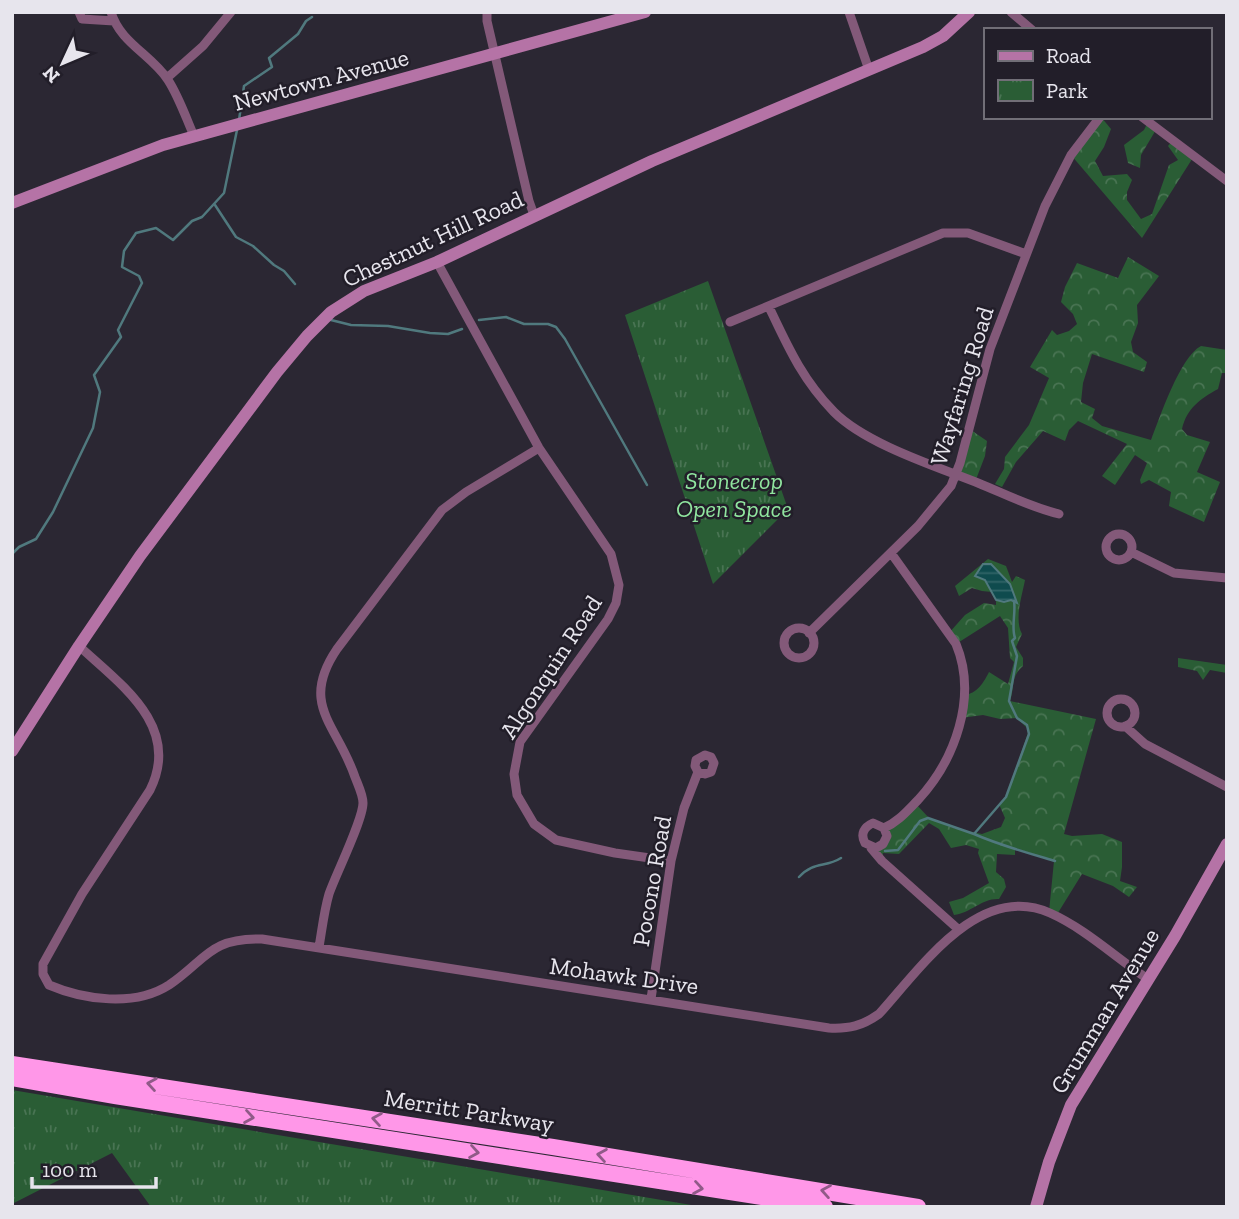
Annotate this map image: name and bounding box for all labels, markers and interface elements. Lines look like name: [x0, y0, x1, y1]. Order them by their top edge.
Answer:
north arrow: [28, 28, 98, 98]
legend: [984, 28, 1211, 119]
street label: Newtown Avenue: [230, 42, 412, 117]
text: Road: [1046, 43, 1092, 68]
text: N: [38, 61, 64, 88]
text: Park: [1046, 78, 1088, 103]
street label: Chestnut Hill Road: [338, 184, 528, 293]
street label: Wayfaring Road: [924, 303, 999, 469]
park label: Stonecrop Open Space: [676, 466, 792, 523]
street label: Algonquin Road: [493, 590, 608, 744]
street label: Pocono Road: [626, 813, 677, 948]
street label: Grumman Avenue: [1044, 923, 1165, 1099]
street label: Mohawk Drive: [548, 951, 700, 1000]
one-way arrow: [146, 1077, 158, 1092]
street label: Merritt Parkway: [382, 1083, 557, 1138]
one-way arrow: [243, 1109, 255, 1124]
one-way arrow: [371, 1112, 383, 1127]
one-way arrow: [468, 1145, 479, 1160]
scale bar: [32, 1146, 156, 1190]
one-way arrow: [596, 1147, 608, 1162]
text: 100 m: [42, 1157, 97, 1182]
one-way arrow: [692, 1180, 704, 1195]
one-way arrow: [820, 1184, 832, 1199]

